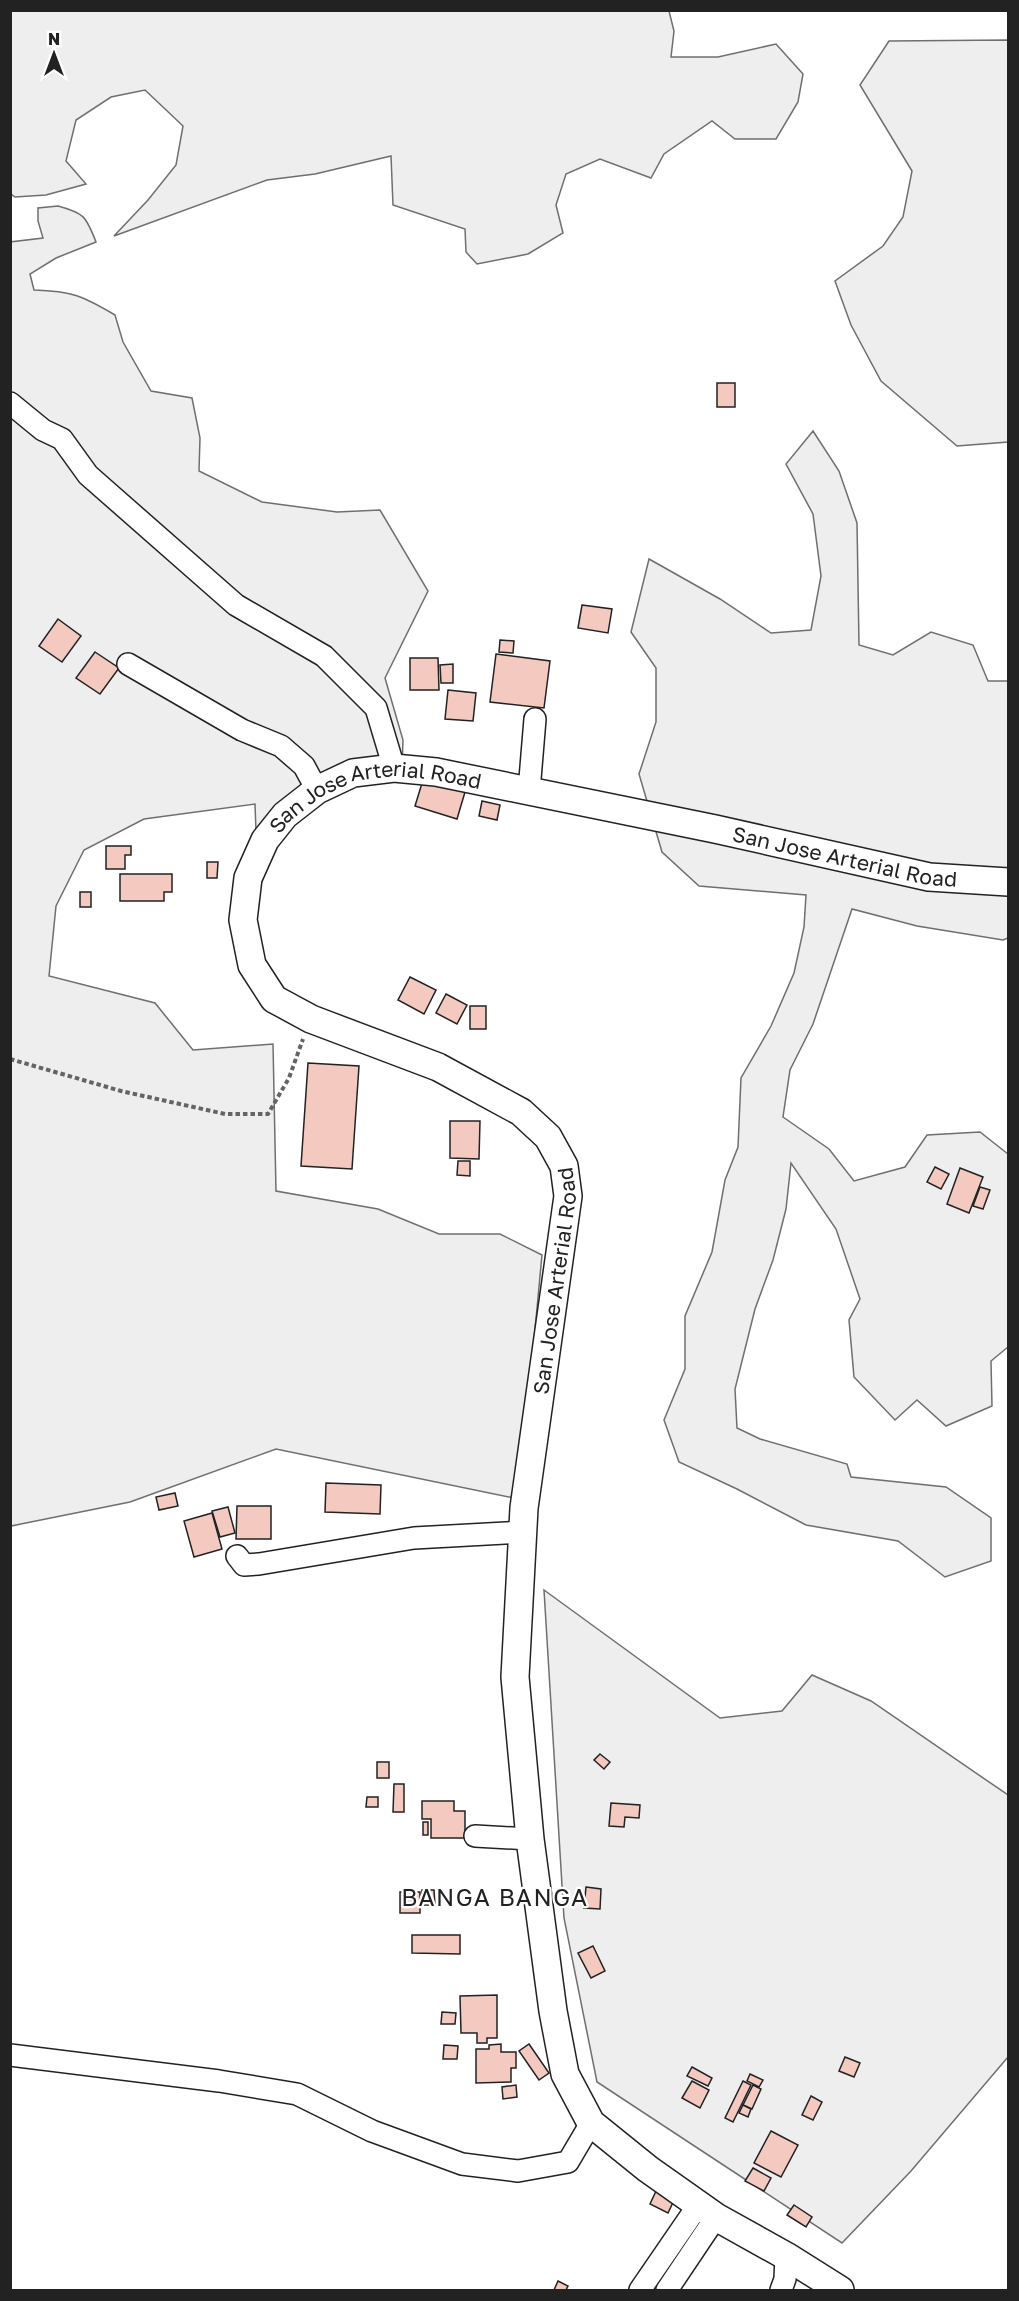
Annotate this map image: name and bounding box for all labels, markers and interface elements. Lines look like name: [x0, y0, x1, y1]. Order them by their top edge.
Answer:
north arrow: [24, 24, 84, 84]
text: N: [48, 29, 60, 49]
street label: San Jose Arterial Road: [263, 755, 484, 838]
street label: San Jose Arterial Road: [730, 820, 958, 892]
street label: San Jose Arterial Road: [527, 1166, 581, 1396]
district label: BANGA BANGA: [401, 1882, 589, 1911]

